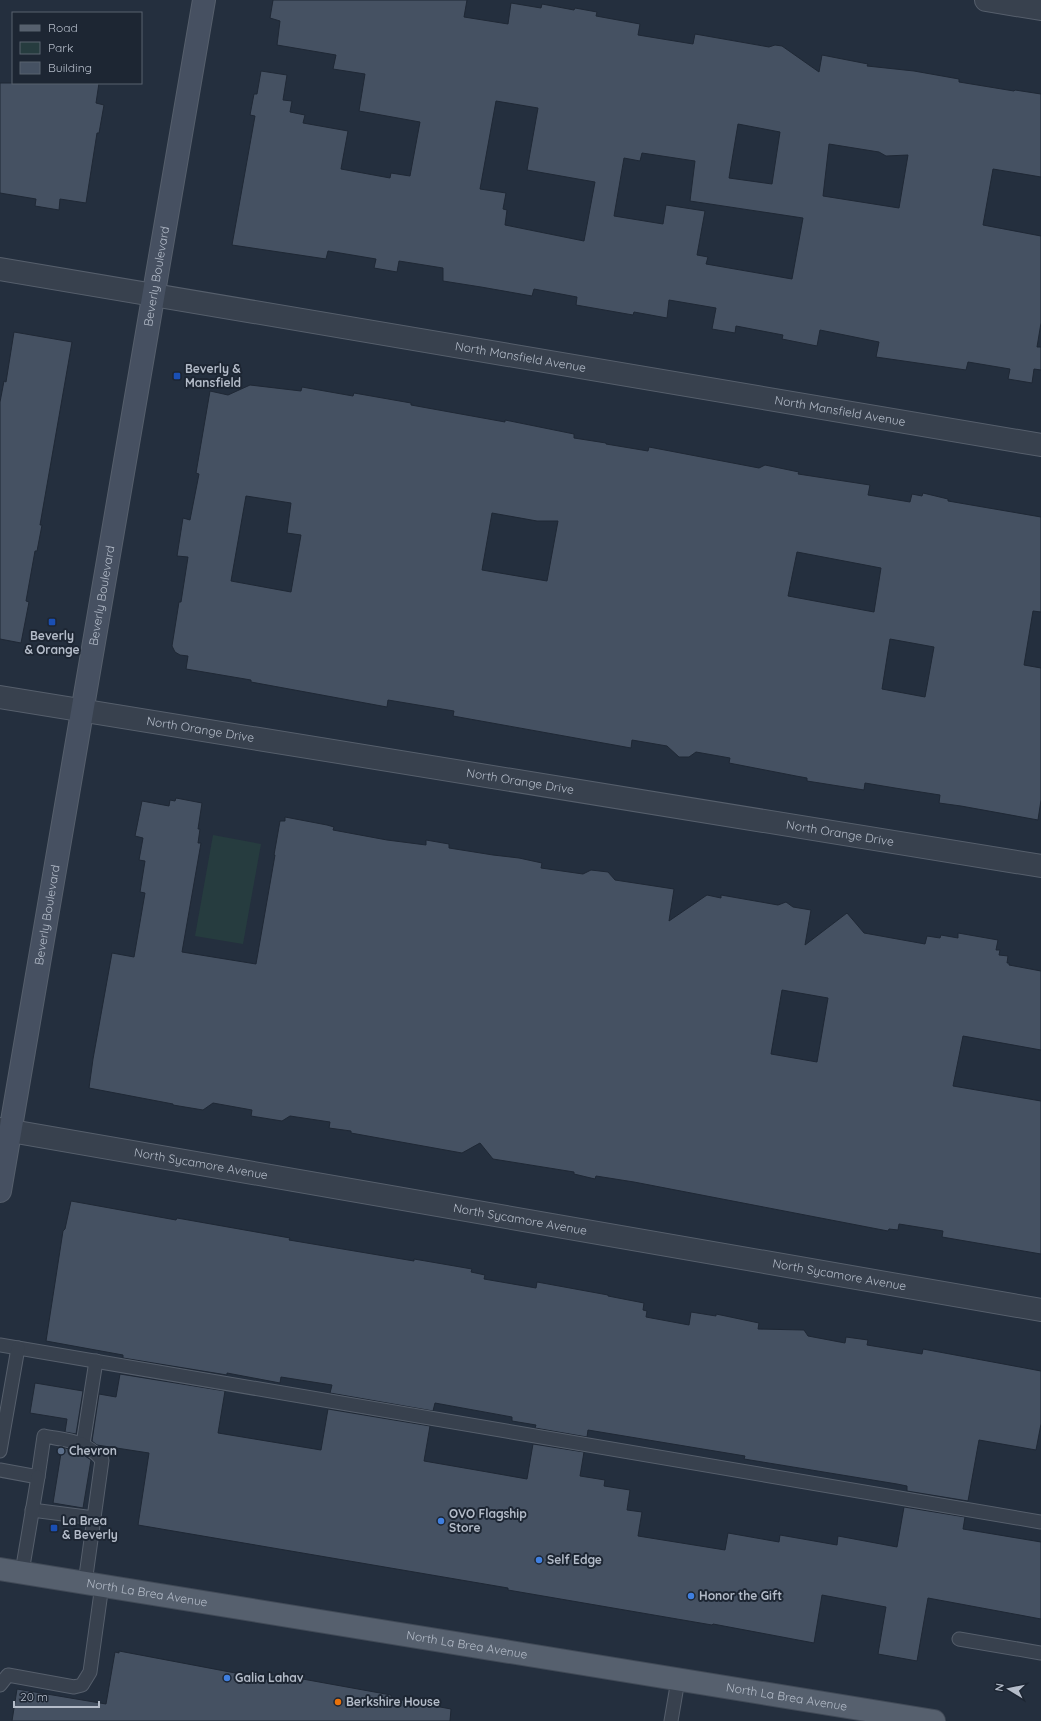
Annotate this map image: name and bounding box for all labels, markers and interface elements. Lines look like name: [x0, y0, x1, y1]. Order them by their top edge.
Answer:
legend: [12, 12, 142, 84]
text: Road: [48, 20, 78, 35]
text: Park: [48, 40, 73, 55]
text: Building: [48, 60, 92, 75]
street label: Beverly Boulevard: [140, 225, 172, 328]
street label: North Mansfield Avenue: [454, 338, 588, 375]
place label: Beverly & Mansfield: [185, 361, 241, 390]
marker: Beverly & Mansfield: [172, 371, 182, 381]
street label: North Mansfield Avenue: [774, 392, 907, 429]
street label: Beverly Boulevard: [86, 544, 117, 647]
marker: Beverly & Orange: [47, 617, 57, 627]
place label: Beverly & Orange: [24, 628, 80, 657]
street label: North Orange Drive: [145, 713, 256, 745]
street label: North Orange Drive: [465, 765, 575, 797]
street label: North Orange Drive: [785, 817, 895, 849]
street label: Beverly Boulevard: [31, 864, 63, 966]
street label: North Sycamore Avenue: [133, 1144, 269, 1182]
street label: North Sycamore Avenue: [452, 1200, 589, 1238]
street label: North Sycamore Avenue: [771, 1255, 908, 1293]
place label: Chevron: [69, 1443, 117, 1458]
marker: Chevron: [56, 1446, 66, 1456]
place label: OVO Flagship Store: [449, 1506, 527, 1535]
place label: La Brea & Beverly: [62, 1513, 118, 1542]
marker: OVO Flagship Store: [436, 1516, 446, 1526]
marker: La Brea & Beverly: [49, 1523, 59, 1533]
place label: Self Edge: [547, 1552, 602, 1567]
marker: Self Edge: [534, 1555, 544, 1565]
street label: North La Brea Avenue: [86, 1575, 209, 1610]
place label: Honor the Gift: [699, 1588, 782, 1603]
marker: Honor the Gift: [686, 1591, 696, 1601]
street label: North La Brea Avenue: [405, 1627, 529, 1662]
north arrow: [989, 1669, 1029, 1709]
place label: Galia Lahav: [235, 1670, 304, 1685]
marker: Galia Lahav: [222, 1673, 232, 1683]
street label: North La Brea Avenue: [725, 1679, 849, 1714]
text: N: [992, 1682, 1007, 1692]
scale bar: [14, 1683, 99, 1709]
text: 20 m: [20, 1689, 48, 1704]
place label: Berkshire House: [346, 1694, 440, 1709]
marker: Berkshire House: [333, 1697, 343, 1707]

